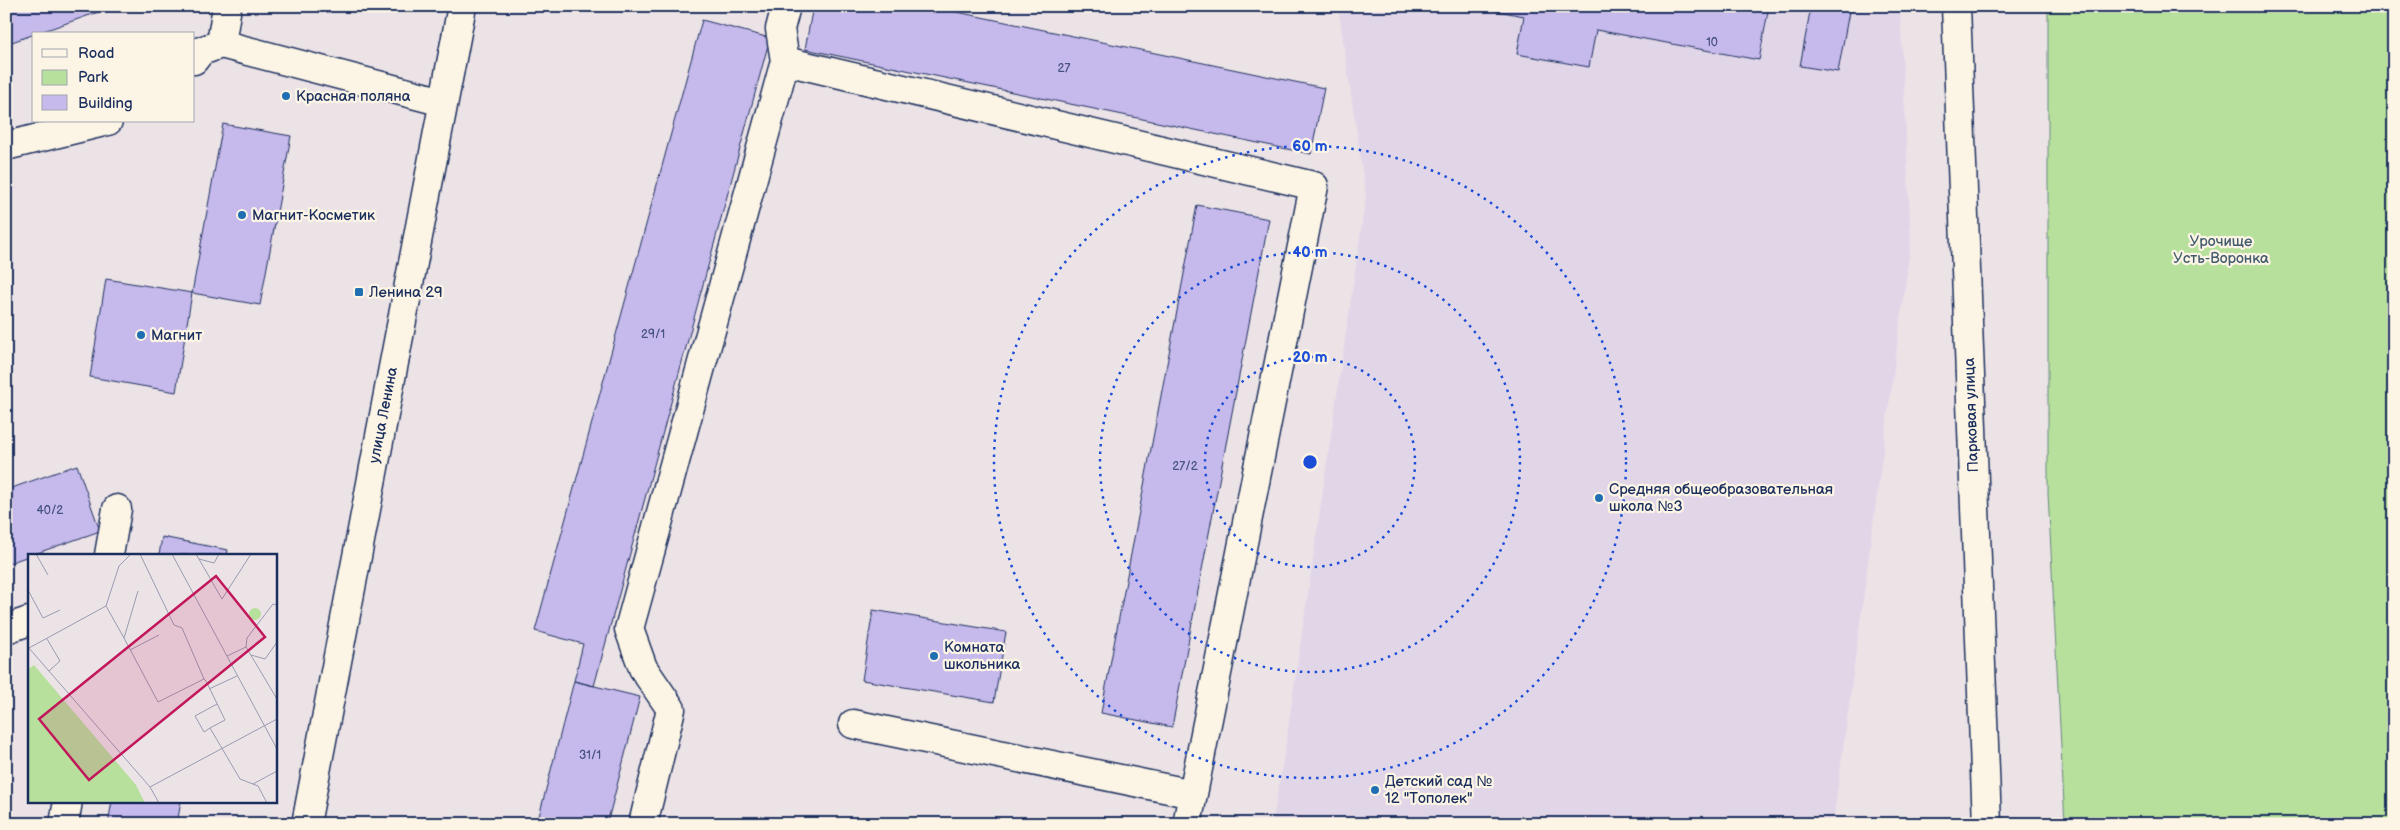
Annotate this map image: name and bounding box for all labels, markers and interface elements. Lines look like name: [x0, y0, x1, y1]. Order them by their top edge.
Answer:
legend: [32, 32, 195, 122]
house number: 10: [1706, 35, 1718, 50]
text: Road: [78, 44, 114, 63]
house number: 27: [1058, 61, 1071, 76]
text: Park: [78, 68, 109, 87]
place label: Красная поляна: [296, 87, 411, 106]
marker: Красная поляна: [280, 90, 292, 102]
text: Building: [78, 94, 133, 113]
text: 60 m: [1292, 137, 1328, 156]
place label: Магнит-Косметик: [252, 206, 375, 225]
marker: Магнит-Косметик: [236, 209, 248, 221]
park label: Урочище Усть-Воронка: [2173, 232, 2269, 268]
text: 40 m: [1292, 243, 1328, 262]
place label: Ленина 29: [368, 283, 443, 302]
marker: Ленина 29: [353, 286, 365, 298]
place label: Магнит: [151, 326, 202, 345]
house number: 29/1: [641, 327, 665, 342]
marker: Магнит: [135, 329, 147, 341]
text: 20 m: [1293, 348, 1328, 367]
street label: Парковая улица: [1960, 357, 1983, 473]
street label: улица Ленина: [365, 365, 402, 465]
centre of rings: [1301, 453, 1319, 471]
house number: 27/2: [1172, 459, 1198, 474]
place label: Средняя общеобразовательная школа №3: [1609, 480, 1833, 516]
marker: Средняя общеобразовательная школа №3: [1593, 492, 1605, 504]
house number: 40/2: [37, 503, 63, 518]
inset map: [28, 554, 276, 802]
place label: Комната школьника: [944, 638, 1021, 674]
marker: Комната школьника: [928, 650, 940, 662]
house number: 31/1: [579, 748, 601, 763]
place label: Детский сад № 12 "Тополек": [1385, 772, 1492, 808]
marker: Детский сад № 12 "Тополек": [1369, 784, 1381, 796]

